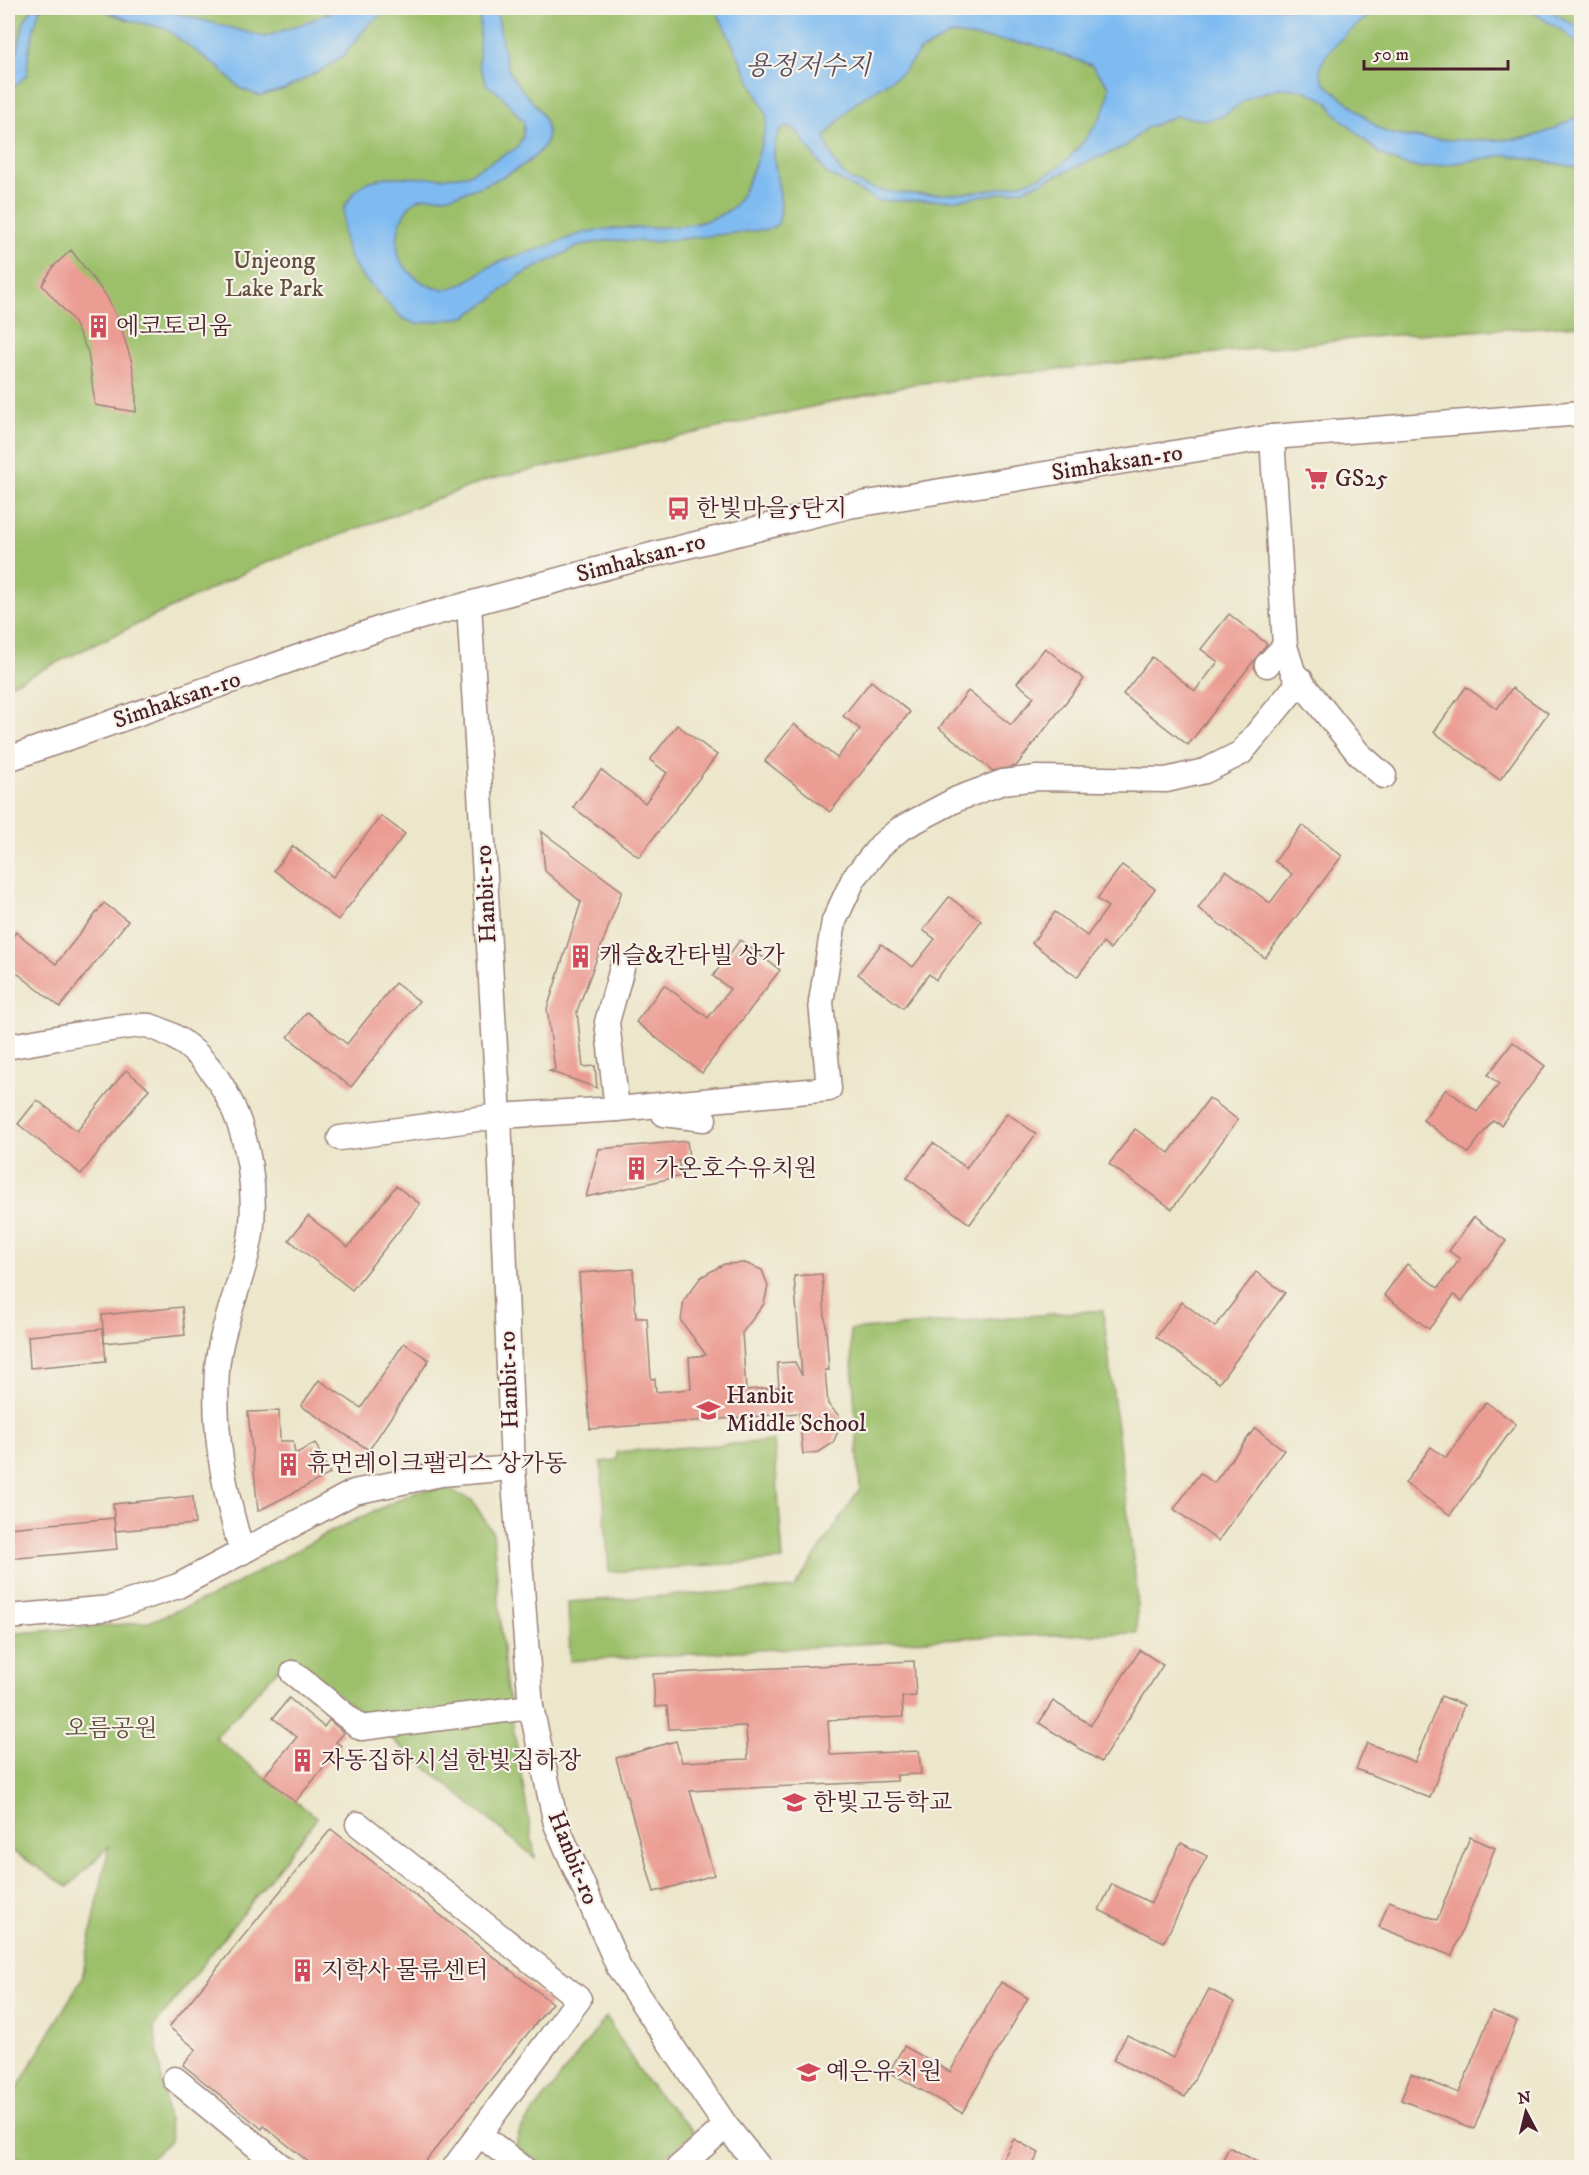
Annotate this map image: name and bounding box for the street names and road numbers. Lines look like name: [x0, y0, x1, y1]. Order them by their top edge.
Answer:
street label: Simhaksan-ro: [1049, 438, 1185, 488]
street label: Simhaksan-ro: [573, 526, 709, 590]
street label: Simhaksan-ro: [109, 664, 245, 736]
street label: Hanbit-ro: [468, 844, 504, 944]
street label: Hanbit-ro: [492, 1330, 526, 1430]
street label: Hanbit-ro: [541, 1807, 605, 1909]

